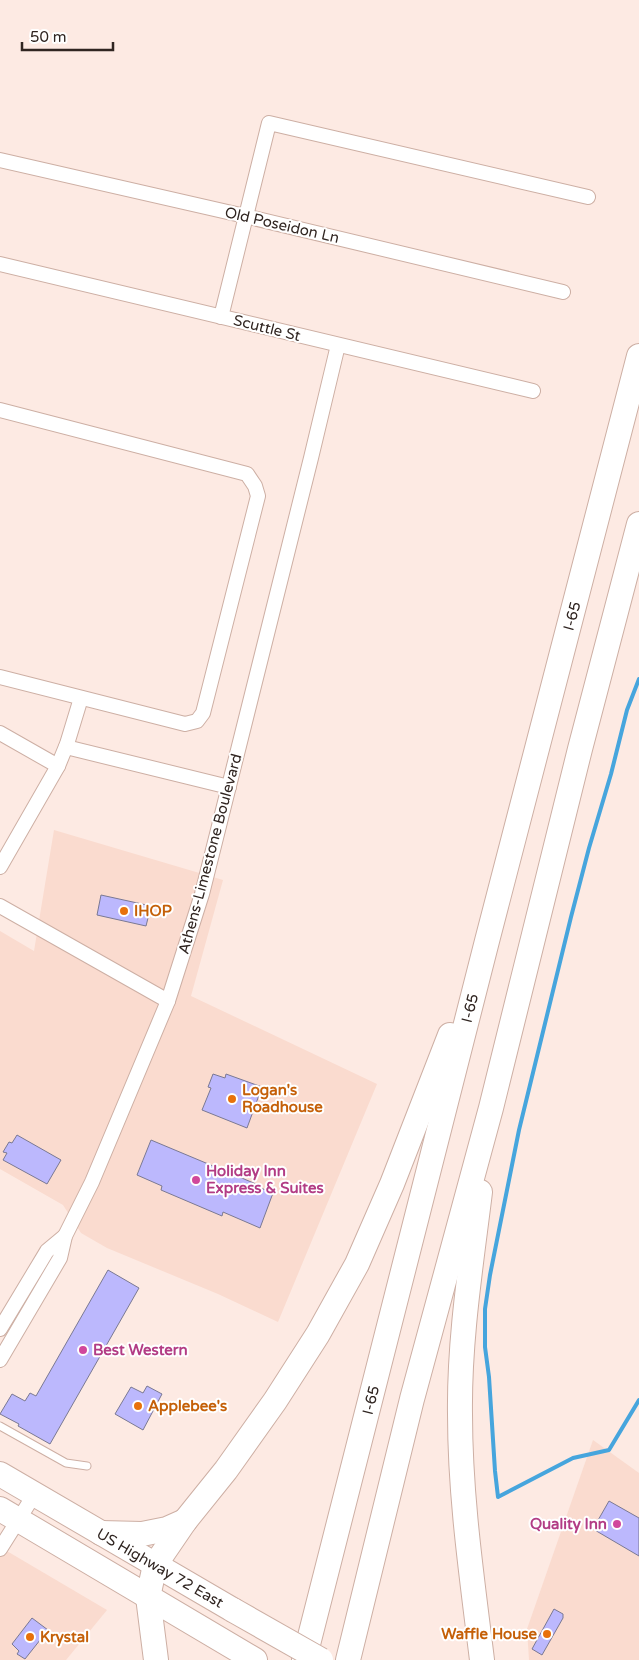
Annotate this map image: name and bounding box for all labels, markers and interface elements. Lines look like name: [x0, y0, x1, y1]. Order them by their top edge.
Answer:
scale bar: [22, 20, 114, 52]
text: 50 m: [30, 28, 67, 46]
street label: Old Poseidon Ln: [223, 203, 341, 247]
street label: Scuttle St: [232, 311, 303, 345]
street label: I-65: [560, 600, 584, 632]
street label: Athens-Limestone Boulevard: [175, 752, 245, 956]
place label: IHOP: [134, 902, 172, 920]
marker: IHOP: [118, 905, 130, 917]
street label: I-65: [458, 992, 482, 1024]
place label: Logan's Roadhouse: [242, 1081, 323, 1116]
marker: Logan's Roadhouse: [226, 1093, 238, 1105]
place label: Holiday Inn Express & Suites: [206, 1162, 324, 1198]
marker: Holiday Inn Express & Suites: [190, 1174, 202, 1186]
place label: Best Western: [93, 1341, 188, 1359]
marker: Best Western: [77, 1344, 89, 1356]
street label: I-65: [359, 1384, 383, 1416]
place label: Applebee's: [148, 1397, 227, 1416]
marker: Applebee's: [132, 1400, 144, 1412]
place label: Quality Inn: [530, 1515, 607, 1534]
marker: Quality Inn: [611, 1518, 623, 1530]
street label: US Highway 72 East: [93, 1524, 227, 1612]
place label: Waffle House: [441, 1625, 538, 1643]
place label: Krystal: [40, 1628, 89, 1647]
marker: Waffle House: [541, 1628, 553, 1640]
marker: Krystal: [24, 1631, 36, 1643]

